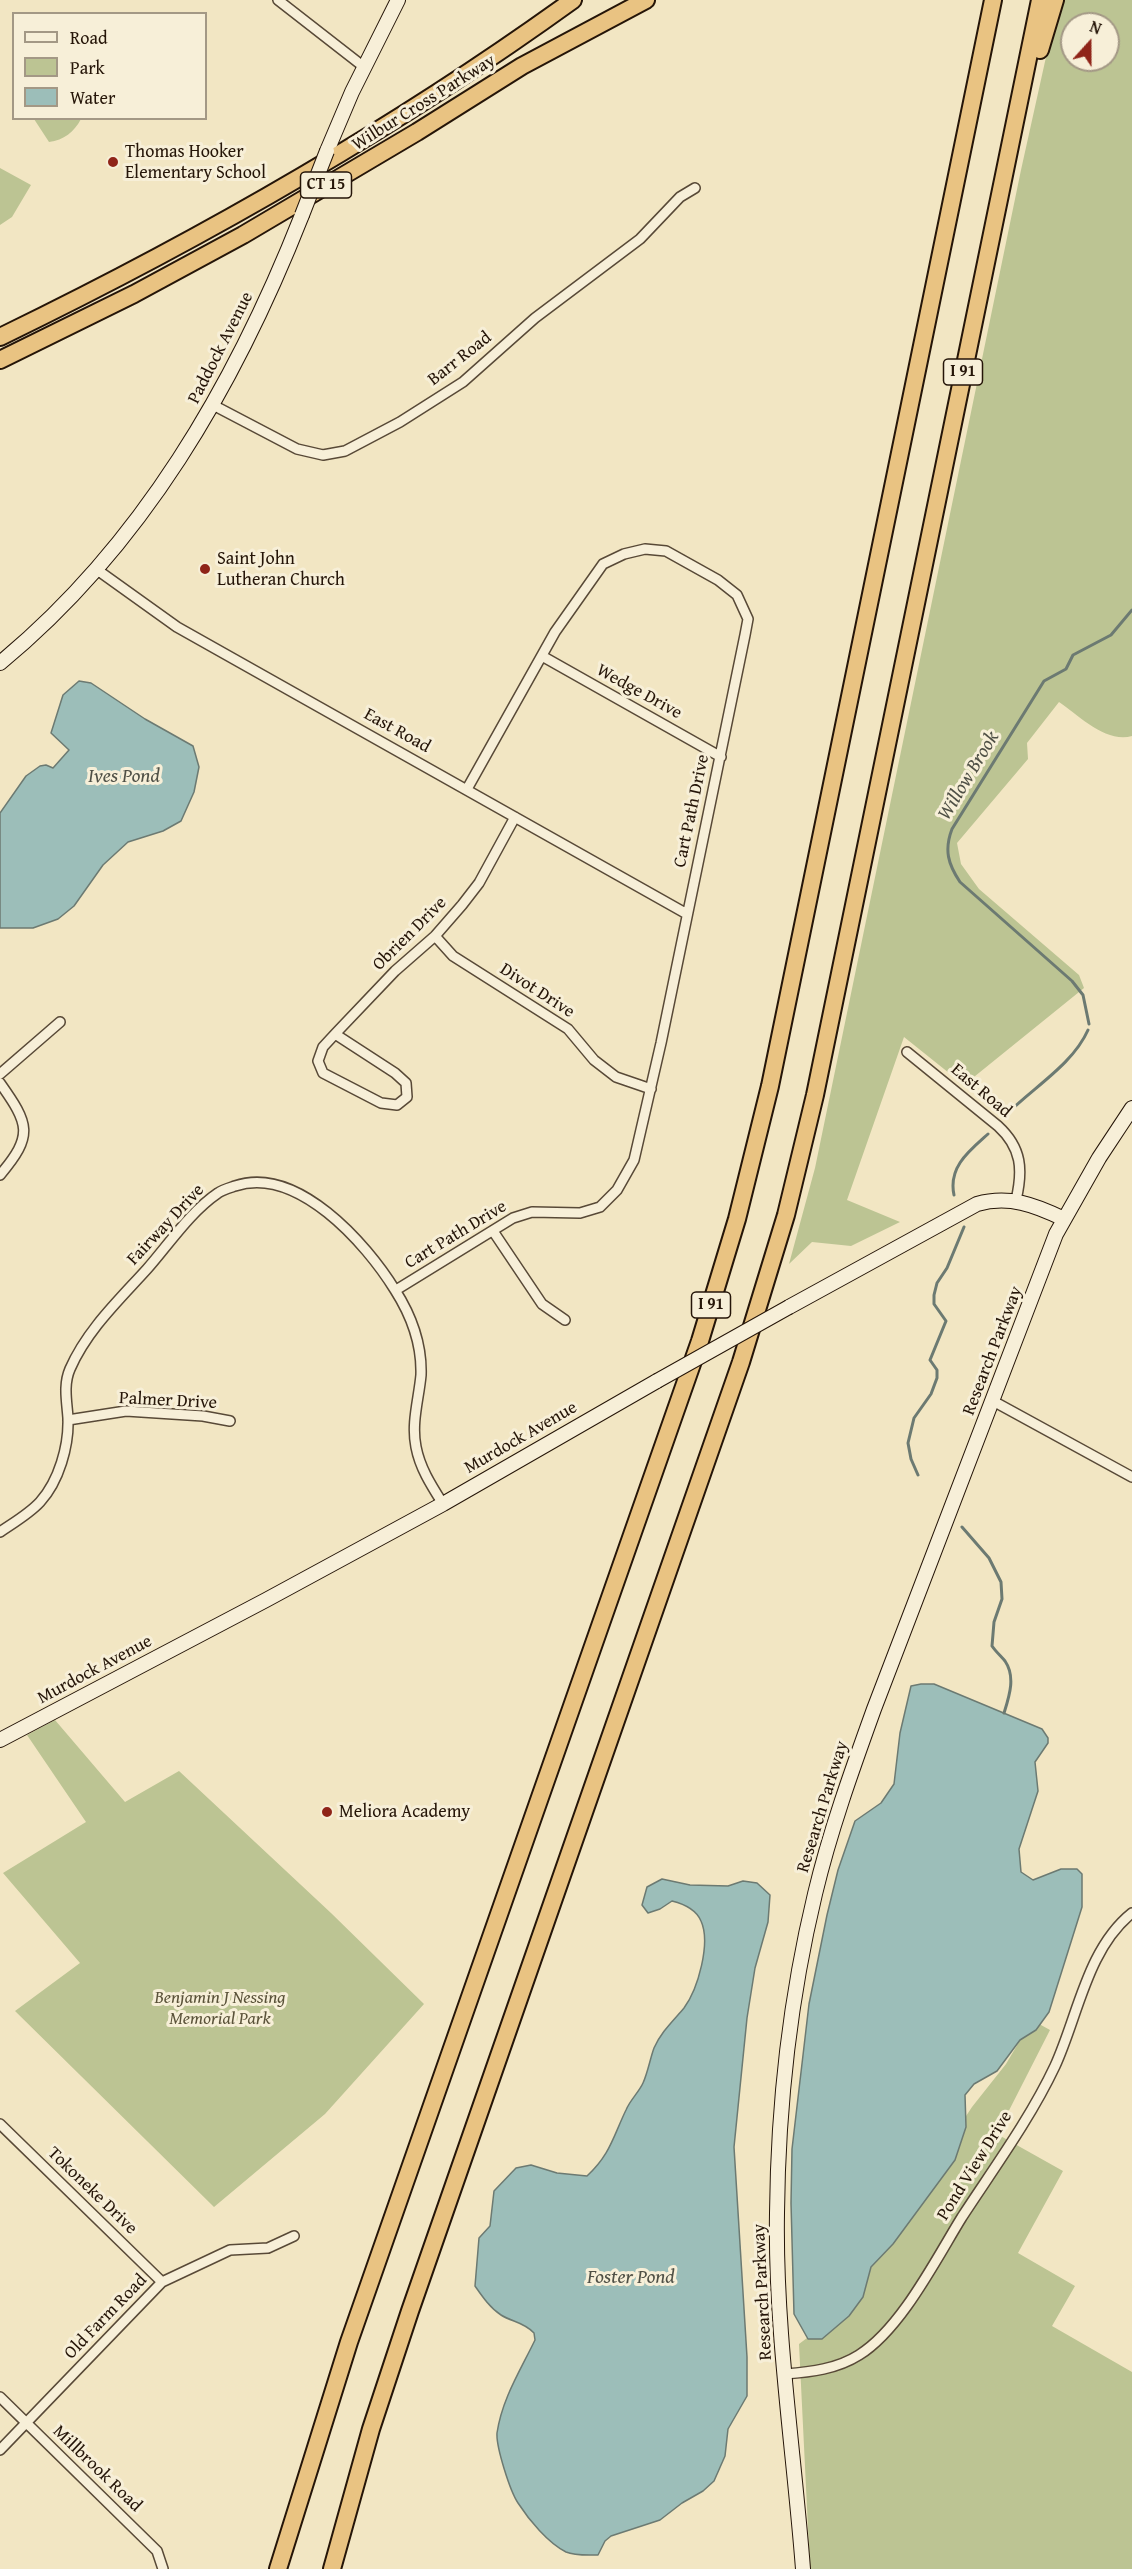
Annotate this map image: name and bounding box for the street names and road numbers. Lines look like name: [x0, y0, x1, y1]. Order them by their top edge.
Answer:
street label: Wilbur Cross Parkway: [348, 50, 500, 156]
road number: CT 15: [300, 172, 352, 198]
street label: Paddock Avenue: [184, 288, 258, 408]
street label: Barr Road: [424, 327, 496, 391]
road number: I 91: [944, 359, 982, 385]
street label: Wedge Drive: [592, 660, 686, 724]
street label: East Road: [360, 704, 434, 758]
street label: Cart Path Drive: [669, 753, 715, 869]
street label: Obrien Drive: [369, 893, 451, 975]
street label: Divot Drive: [496, 959, 578, 1023]
street label: East Road: [946, 1059, 1016, 1123]
street label: Fairway Drive: [123, 1180, 209, 1270]
street label: Cart Path Drive: [401, 1196, 511, 1274]
street label: Research Parkway: [958, 1283, 1028, 1419]
road number: I 91: [692, 1292, 730, 1318]
street label: Palmer Drive: [118, 1388, 218, 1414]
street label: Murdock Avenue: [461, 1397, 581, 1479]
street label: Murdock Avenue: [34, 1631, 156, 1709]
street label: Research Parkway: [793, 1739, 853, 1875]
street label: Pond View Drive: [933, 2107, 1017, 2225]
street label: Tokoneke Drive: [43, 2143, 141, 2239]
street label: Research Parkway: [749, 2223, 777, 2361]
street label: Old Farm Road: [60, 2270, 152, 2364]
street label: Millbrook Road: [48, 2421, 146, 2517]

